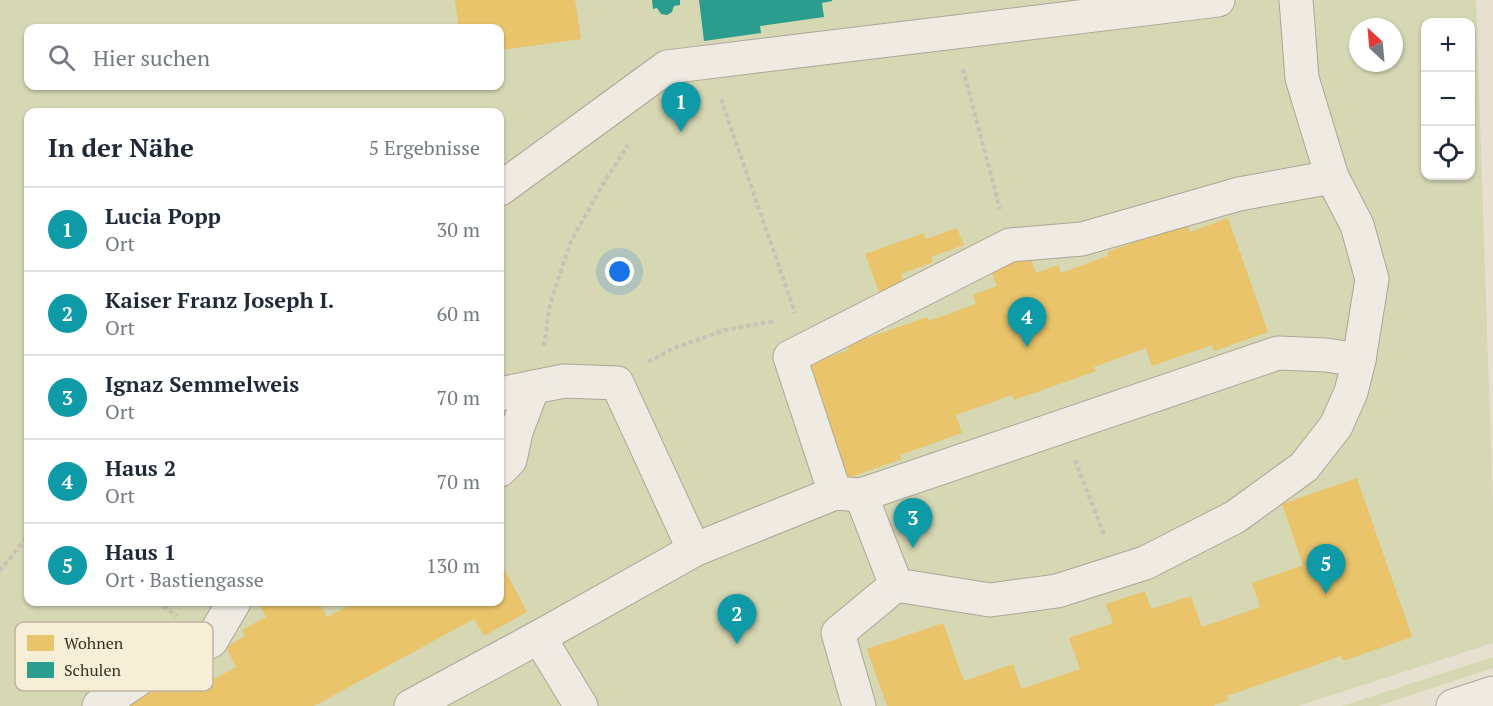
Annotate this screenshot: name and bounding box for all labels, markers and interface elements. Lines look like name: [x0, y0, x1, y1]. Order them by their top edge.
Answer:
north arrow: [1349, 18, 1403, 72]
map controls: [1421, 18, 1475, 180]
button: +: [1421, 18, 1475, 72]
search box: [24, 24, 504, 90]
icon: search: [45, 41, 78, 74]
text: Hier suchen: [93, 43, 210, 72]
button: −: [1421, 72, 1475, 126]
pin: 1: [662, 82, 700, 132]
button: locate: [1421, 126, 1475, 180]
text: In der Nähe: [48, 130, 194, 164]
text: 5 Ergebnisse: [368, 134, 480, 161]
text: Lucia Popp: [105, 201, 221, 230]
text: 1: [62, 216, 73, 243]
text: 30 m: [437, 216, 480, 243]
text: Ort: [105, 230, 135, 257]
your location: [605, 257, 634, 286]
text: Kaiser Franz Joseph I.: [105, 285, 334, 314]
pin: 4: [1008, 298, 1046, 347]
text: 2: [62, 300, 73, 327]
text: 60 m: [437, 300, 480, 327]
text: Ort: [105, 314, 135, 341]
text: Ignaz Semmelweis: [105, 369, 299, 398]
text: 3: [62, 384, 73, 411]
text: 70 m: [437, 384, 480, 411]
text: Ort: [105, 398, 135, 425]
text: Haus 2: [105, 453, 176, 482]
text: 4: [62, 468, 73, 495]
text: 70 m: [437, 468, 480, 495]
text: Ort: [105, 482, 135, 509]
pin: 3: [894, 498, 932, 548]
text: Haus 1: [105, 537, 176, 566]
pin: 5: [1306, 544, 1346, 594]
text: 5: [62, 552, 73, 579]
text: 130 m: [426, 552, 480, 579]
text: Ort · Bastiengasse: [105, 566, 264, 593]
pin: 2: [718, 594, 756, 644]
legend: [15, 622, 213, 691]
text: Wohnen: [64, 632, 124, 654]
text: Schulen: [64, 659, 121, 681]

